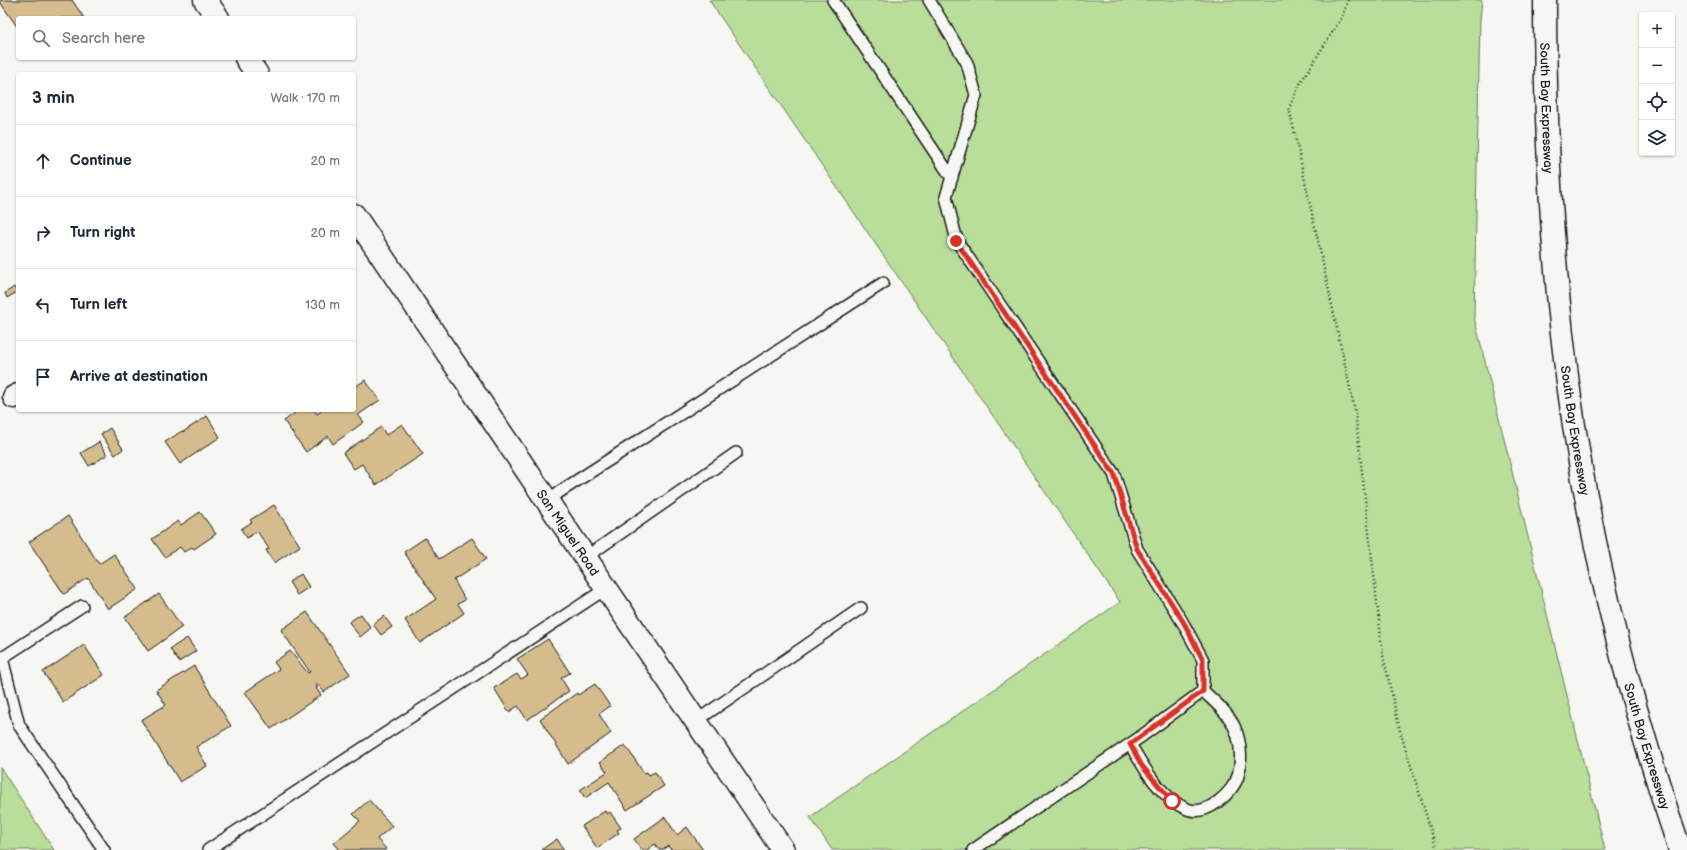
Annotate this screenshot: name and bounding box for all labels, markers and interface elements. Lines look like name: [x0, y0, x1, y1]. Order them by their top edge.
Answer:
map controls: [1639, 12, 1675, 156]
button: +: [1639, 12, 1675, 48]
search box: [16, 16, 356, 60]
icon: search: [30, 27, 52, 49]
text: Search here: [62, 29, 145, 48]
street label: South Bay Expressway: [1536, 42, 1556, 174]
button: −: [1639, 48, 1675, 84]
button: locate: [1639, 84, 1675, 120]
text: 3 min: [32, 88, 75, 108]
text: Walk · 170 m: [270, 90, 340, 106]
button: layers: [1639, 120, 1675, 156]
icon: ahead: [32, 150, 54, 172]
text: Continue: [70, 151, 132, 170]
text: 20 m: [310, 153, 340, 169]
icon: right: [32, 222, 54, 244]
text: Turn right: [70, 223, 135, 242]
text: 20 m: [310, 225, 340, 241]
route end: [947, 232, 965, 250]
icon: left: [32, 294, 54, 316]
text: Turn left: [70, 295, 127, 314]
text: 130 m: [305, 297, 340, 313]
street label: South Bay Expressway: [1557, 365, 1593, 497]
icon: arrive: [32, 366, 54, 388]
text: Arrive at destination: [70, 367, 208, 386]
street label: San Miguel Road: [533, 487, 602, 579]
street label: South Bay Expressway: [1620, 681, 1673, 812]
route start: [1163, 792, 1181, 810]

